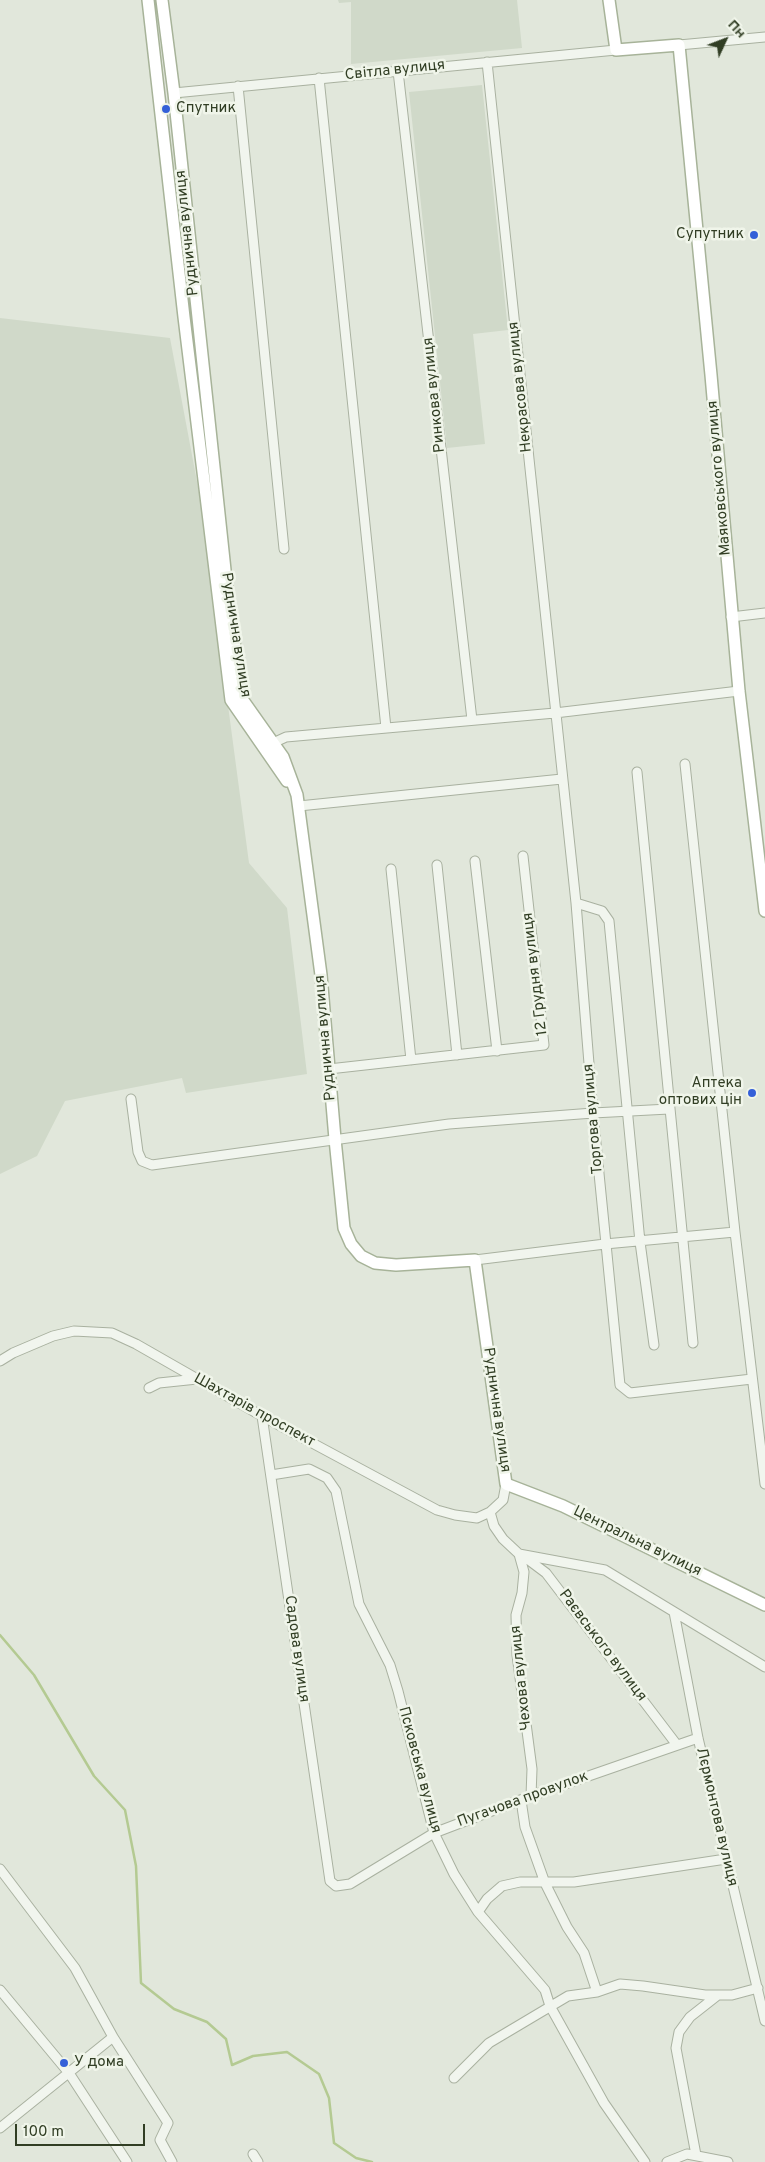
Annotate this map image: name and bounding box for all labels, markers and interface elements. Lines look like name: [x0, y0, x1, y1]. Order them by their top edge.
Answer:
north arrow: [700, 15, 750, 65]
text: Пн: [724, 17, 749, 42]
street label: Світла вулиця: [344, 57, 446, 85]
place label: Спутник: [176, 100, 236, 118]
marker: Спутник: [160, 103, 172, 115]
street label: Руднична вулиця: [172, 169, 204, 297]
place label: Супутник: [676, 226, 744, 244]
marker: Супутник: [748, 229, 760, 241]
street label: Некрасова вулиця: [505, 321, 537, 453]
street label: Ринкова вулиця: [420, 337, 450, 453]
street label: Маяковського вулиця: [704, 400, 736, 556]
street label: Руднична вулиця: [216, 571, 254, 699]
street label: 12 Грудня вулиця: [520, 911, 552, 1037]
street label: Руднична вулиця: [312, 974, 340, 1102]
street label: Торгова вулиця: [580, 1063, 608, 1175]
place label: Аптека оптових цін: [659, 1075, 742, 1110]
marker: Аптека оптових цін: [746, 1087, 758, 1099]
street label: Руднична вулиця: [478, 1346, 514, 1474]
street label: Шахтарів проспект: [190, 1370, 318, 1452]
street label: Центральна вулиця: [570, 1503, 704, 1581]
street label: Раєвського вулиця: [554, 1587, 650, 1705]
street label: Садова вулиця: [280, 1594, 312, 1704]
street label: Чехова вулиця: [508, 1624, 536, 1732]
street label: Псковська вулиця: [393, 1705, 445, 1835]
street label: Лєрмонтова вулиця: [691, 1746, 741, 1888]
street label: Пугачова провулок: [455, 1768, 591, 1832]
place label: У дома: [74, 2054, 124, 2072]
marker: У дома: [58, 2057, 70, 2069]
scale bar: [18, 2114, 148, 2146]
text: 100 m: [23, 2123, 64, 2142]

